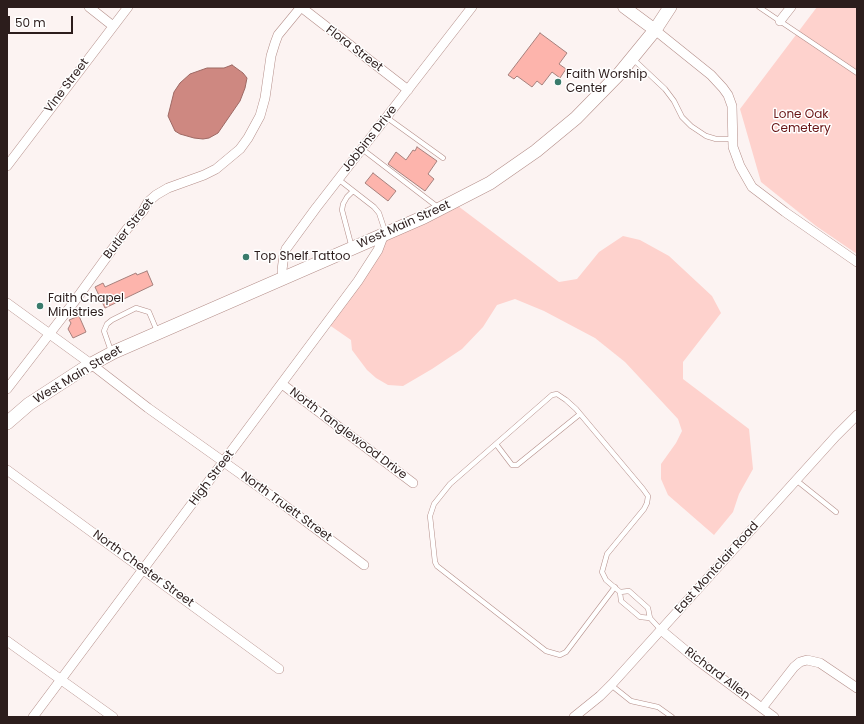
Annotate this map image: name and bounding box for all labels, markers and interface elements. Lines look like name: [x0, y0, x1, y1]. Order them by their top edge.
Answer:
scale bar: [10, 8, 75, 34]
text: 50 m: [15, 14, 46, 31]
street label: Flora Street: [323, 23, 385, 75]
street label: Vine Street: [42, 56, 92, 116]
place label: Faith Worship Center: [566, 68, 647, 96]
marker: Faith Worship Center: [553, 77, 563, 87]
street label: Jobbins Drive: [340, 103, 400, 175]
park label: Lone Oak Cemetery: [771, 108, 831, 136]
street label: Butler Street: [101, 196, 157, 262]
street label: West Main Street: [355, 198, 453, 252]
place label: Top Shelf Tattoo: [254, 250, 350, 264]
marker: Top Shelf Tattoo: [241, 252, 251, 262]
place label: Faith Chapel Ministries: [48, 292, 124, 320]
marker: Faith Chapel Ministries: [35, 301, 45, 311]
street label: West Main Street: [31, 343, 125, 407]
street label: North Tanglewood Drive: [286, 385, 410, 483]
street label: High Street: [187, 448, 237, 508]
street label: North Truett Street: [238, 469, 334, 545]
street label: East Montclair Road: [672, 519, 762, 617]
street label: North Chester Street: [90, 528, 196, 610]
street label: Richard Allen: [681, 645, 753, 703]

